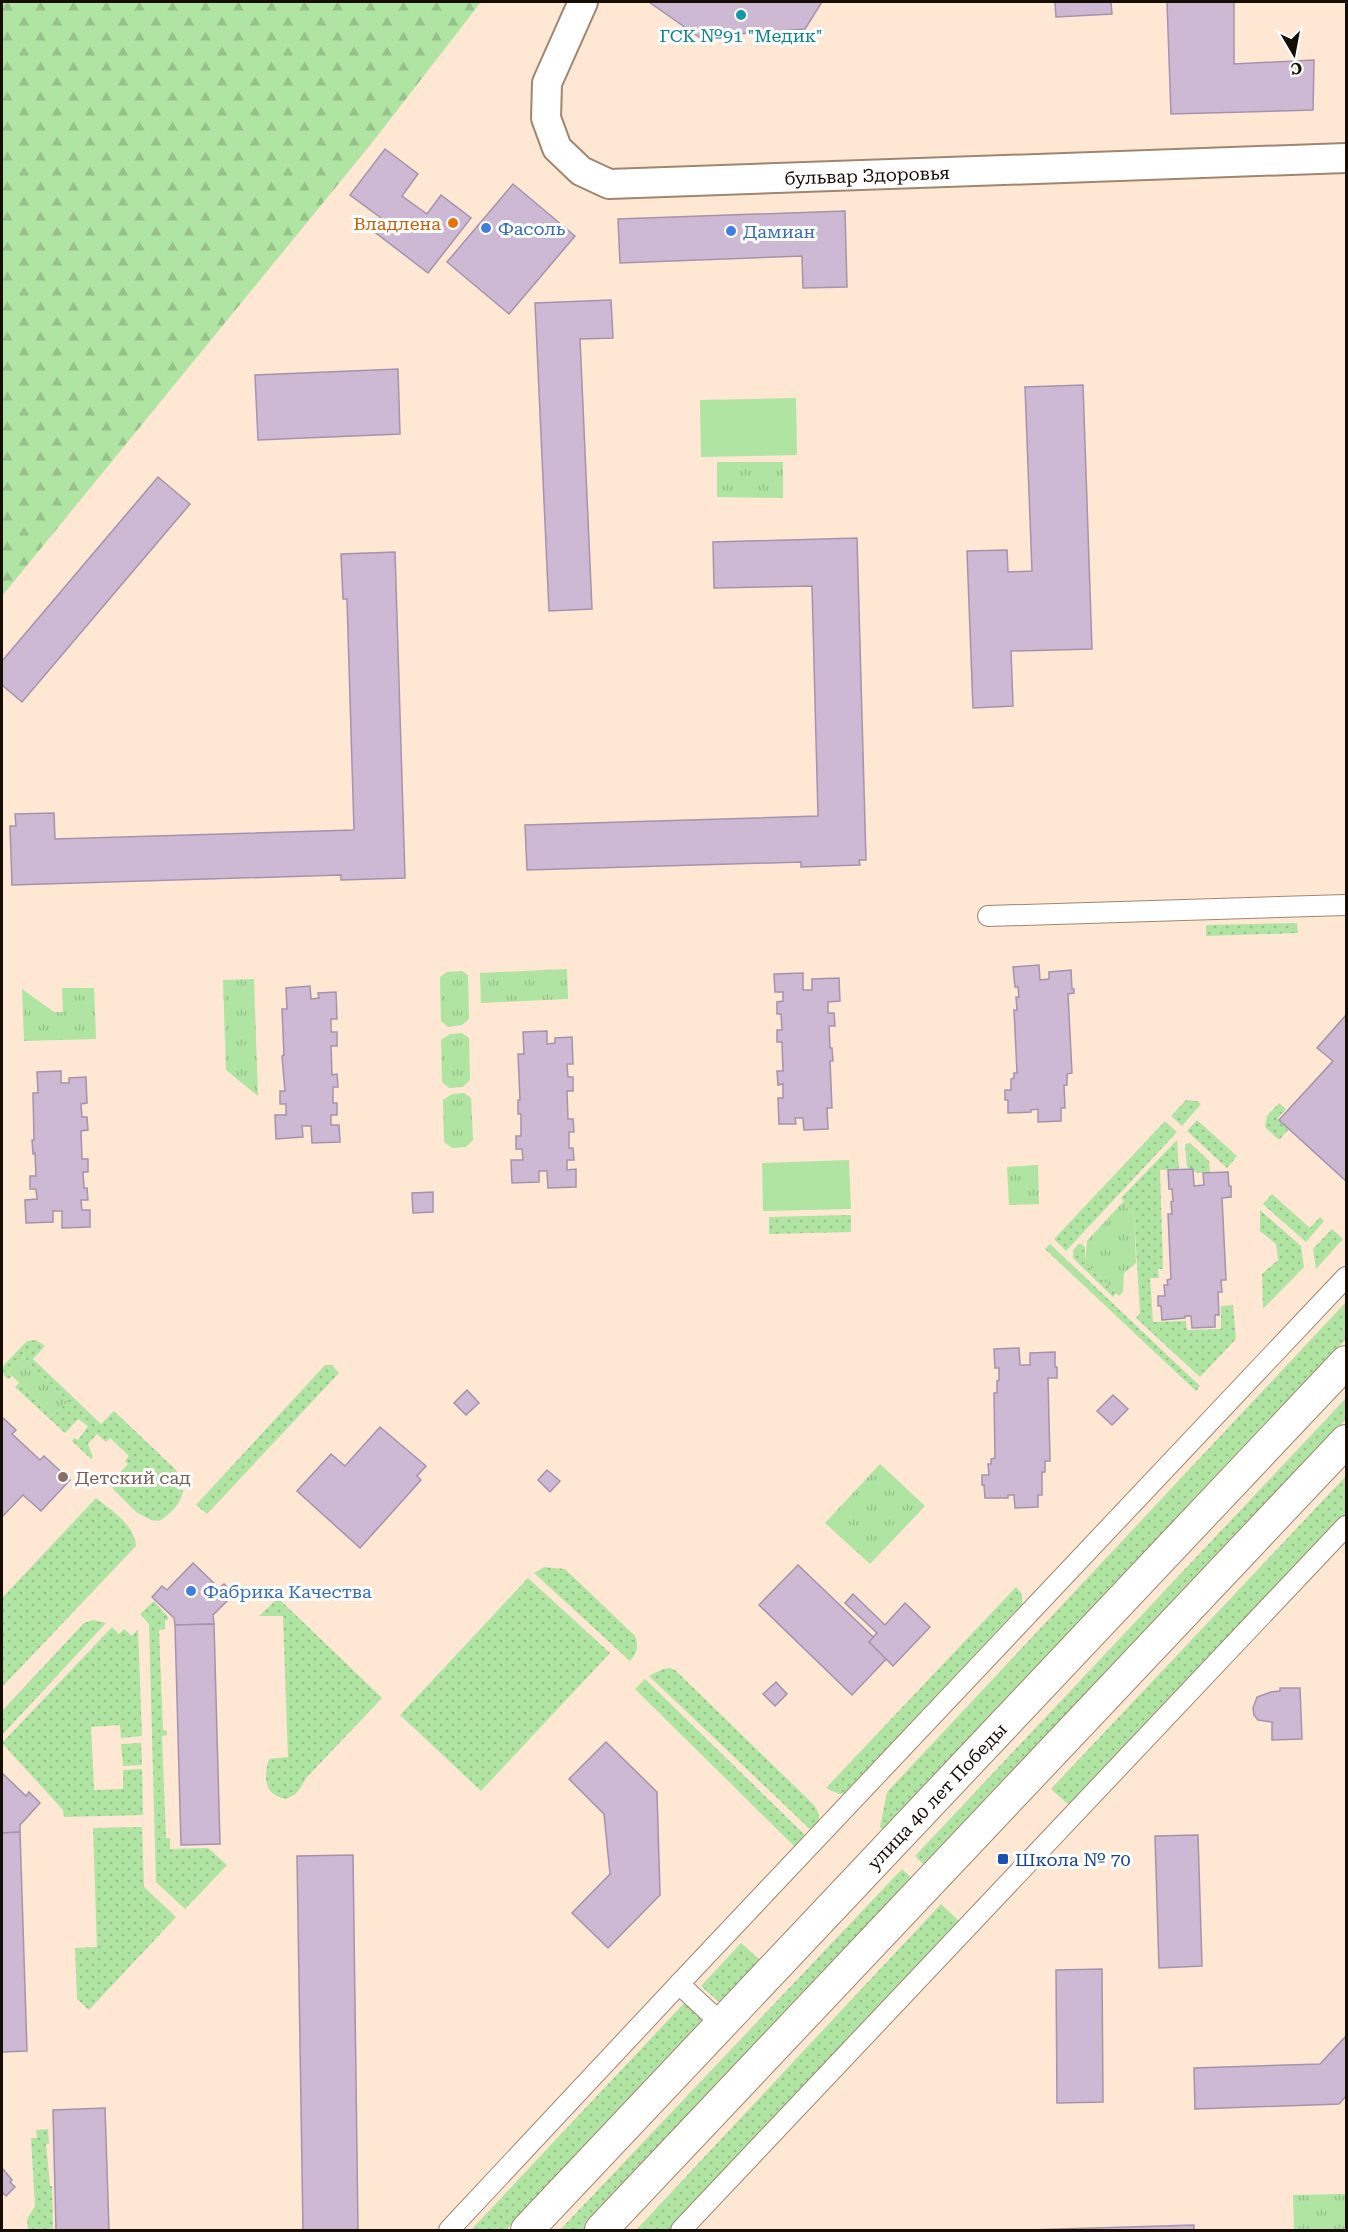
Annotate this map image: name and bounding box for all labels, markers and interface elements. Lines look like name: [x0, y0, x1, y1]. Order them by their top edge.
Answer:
marker: ГСК №91 "Медик": [734, 8, 748, 22]
north arrow: [1264, 24, 1324, 84]
place label: ГСК №91 "Медик": [659, 25, 823, 46]
text: С: [1289, 58, 1304, 79]
street label: бульвар Здоровья: [784, 161, 950, 188]
place label: Владлена: [353, 213, 441, 234]
marker: Владлена: [446, 216, 460, 230]
place label: Фасоль: [498, 218, 566, 239]
marker: Фасоль: [479, 221, 493, 235]
place label: Дамиан: [743, 221, 815, 242]
marker: Дамиан: [724, 224, 738, 238]
place label: Детский сад: [75, 1467, 191, 1488]
marker: Детский сад: [56, 1470, 70, 1484]
place label: Фабрика Качества: [203, 1581, 372, 1602]
marker: Фабрика Качества: [184, 1584, 198, 1598]
street label: улица 40 лет Победы: [863, 1718, 1011, 1873]
place label: Школа № 70: [1015, 1849, 1131, 1870]
marker: Школа № 70: [996, 1852, 1010, 1866]

